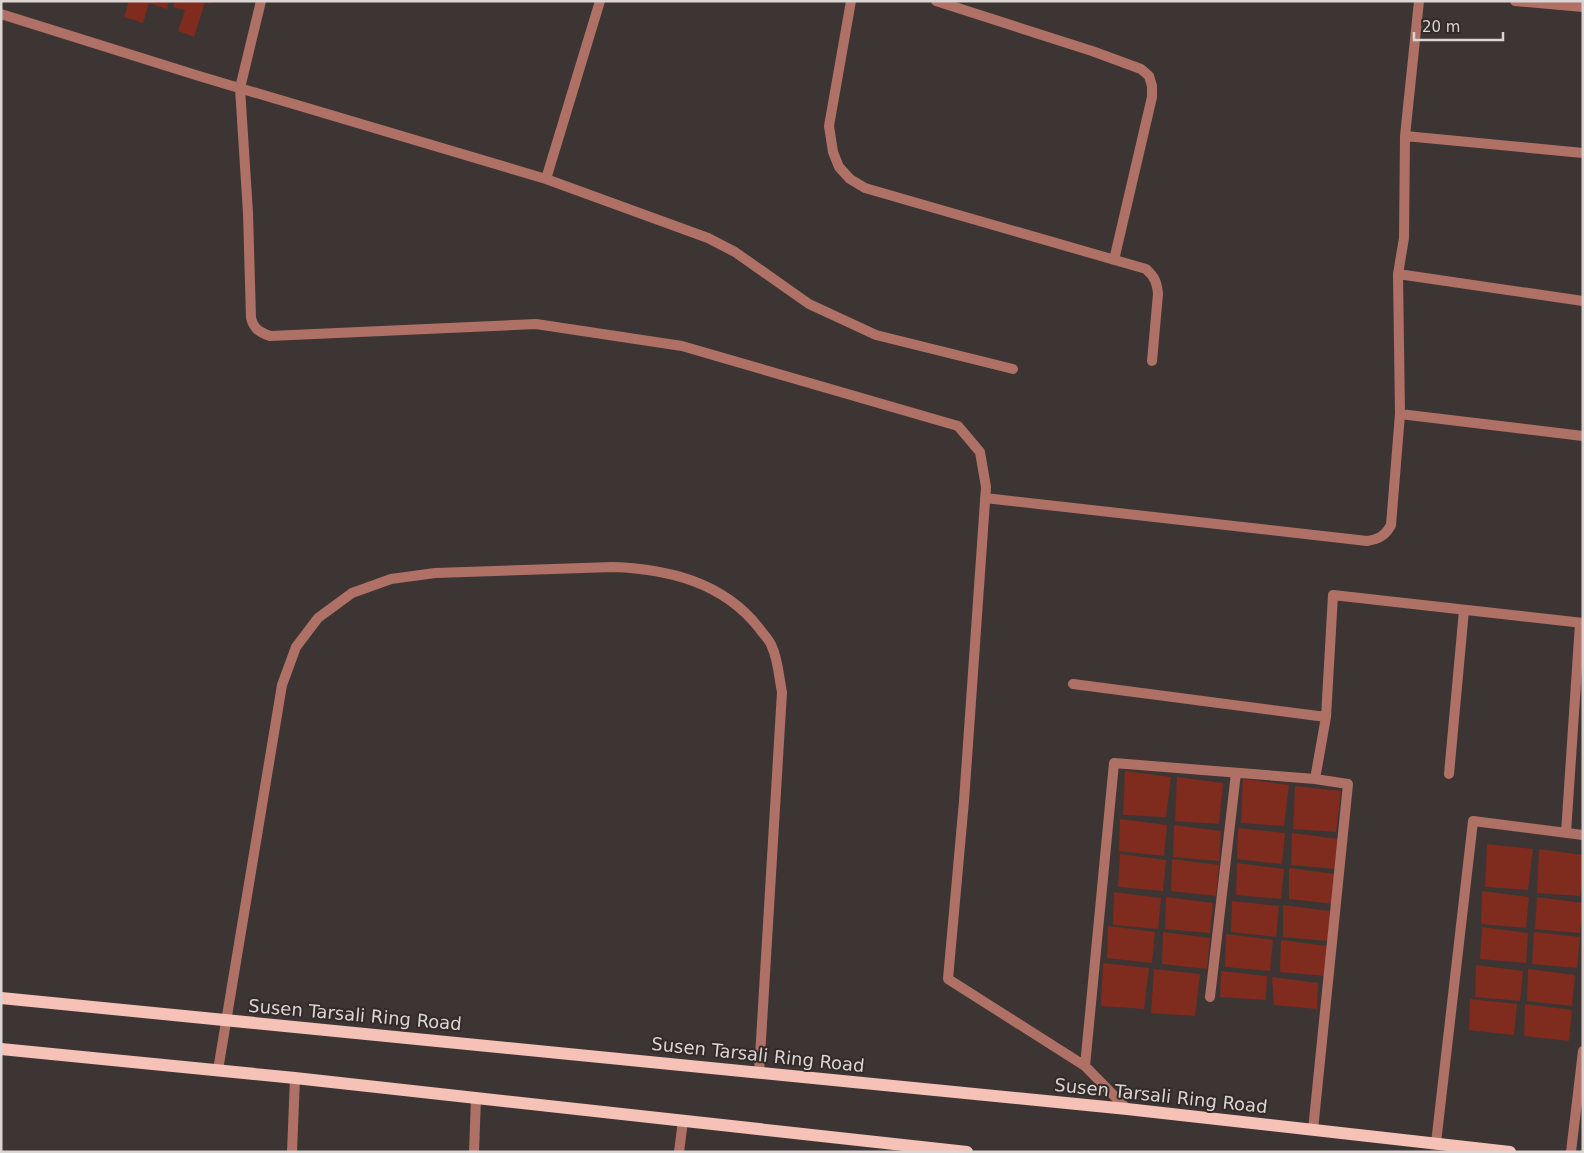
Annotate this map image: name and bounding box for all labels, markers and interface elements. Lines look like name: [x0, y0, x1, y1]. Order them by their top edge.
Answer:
scale bar: [1414, 10, 1503, 42]
text: 20 m: [1422, 18, 1460, 36]
street label: Susen Tarsali Ring Road: [247, 995, 463, 1034]
street label: Susen Tarsali Ring Road: [650, 1033, 866, 1076]
street label: Susen Tarsali Ring Road: [1053, 1074, 1269, 1117]

